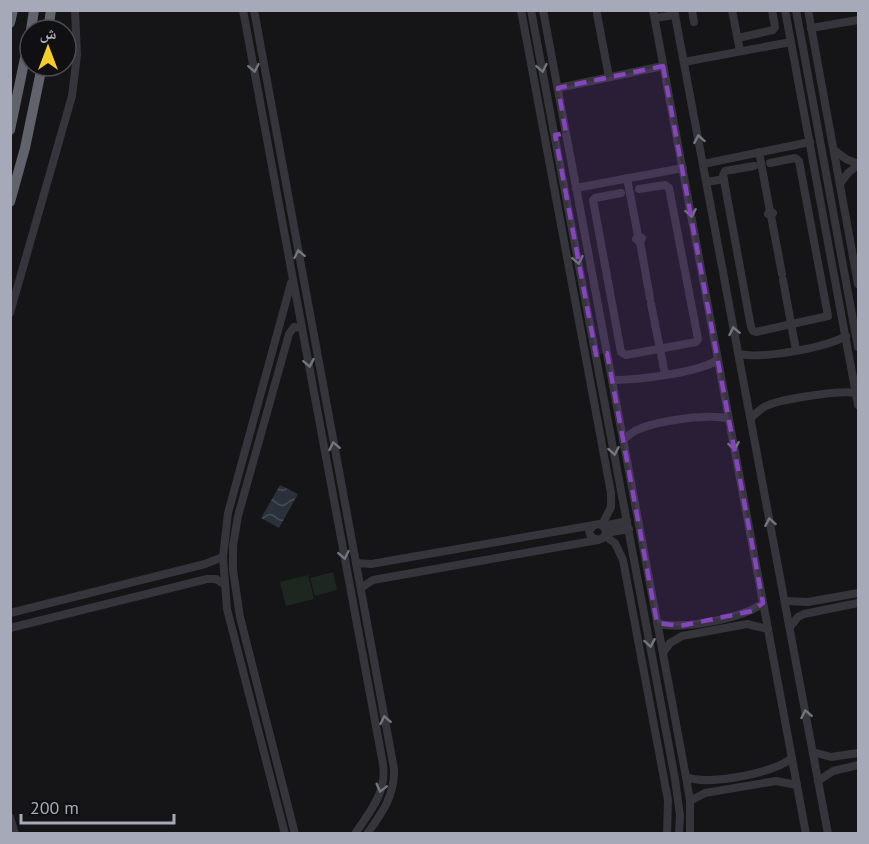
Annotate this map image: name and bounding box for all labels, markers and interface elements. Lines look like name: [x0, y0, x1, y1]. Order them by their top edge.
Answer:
north arrow: [18, 18, 78, 78]
text: ش: [40, 23, 57, 43]
one-way arrow: [247, 63, 260, 73]
one-way arrow: [535, 63, 548, 73]
one-way arrow: [693, 134, 705, 144]
one-way arrow: [684, 207, 697, 217]
one-way arrow: [293, 249, 306, 259]
one-way arrow: [572, 255, 584, 264]
one-way arrow: [728, 326, 741, 336]
one-way arrow: [302, 358, 315, 368]
one-way arrow: [727, 440, 740, 450]
one-way arrow: [329, 441, 341, 450]
one-way arrow: [607, 446, 620, 456]
one-way arrow: [764, 518, 777, 528]
one-way arrow: [338, 550, 350, 559]
one-way arrow: [643, 638, 656, 648]
one-way arrow: [800, 709, 813, 719]
one-way arrow: [379, 715, 392, 725]
one-way arrow: [376, 783, 389, 793]
scale bar: [21, 787, 174, 825]
text: 200 m: [30, 796, 79, 819]

